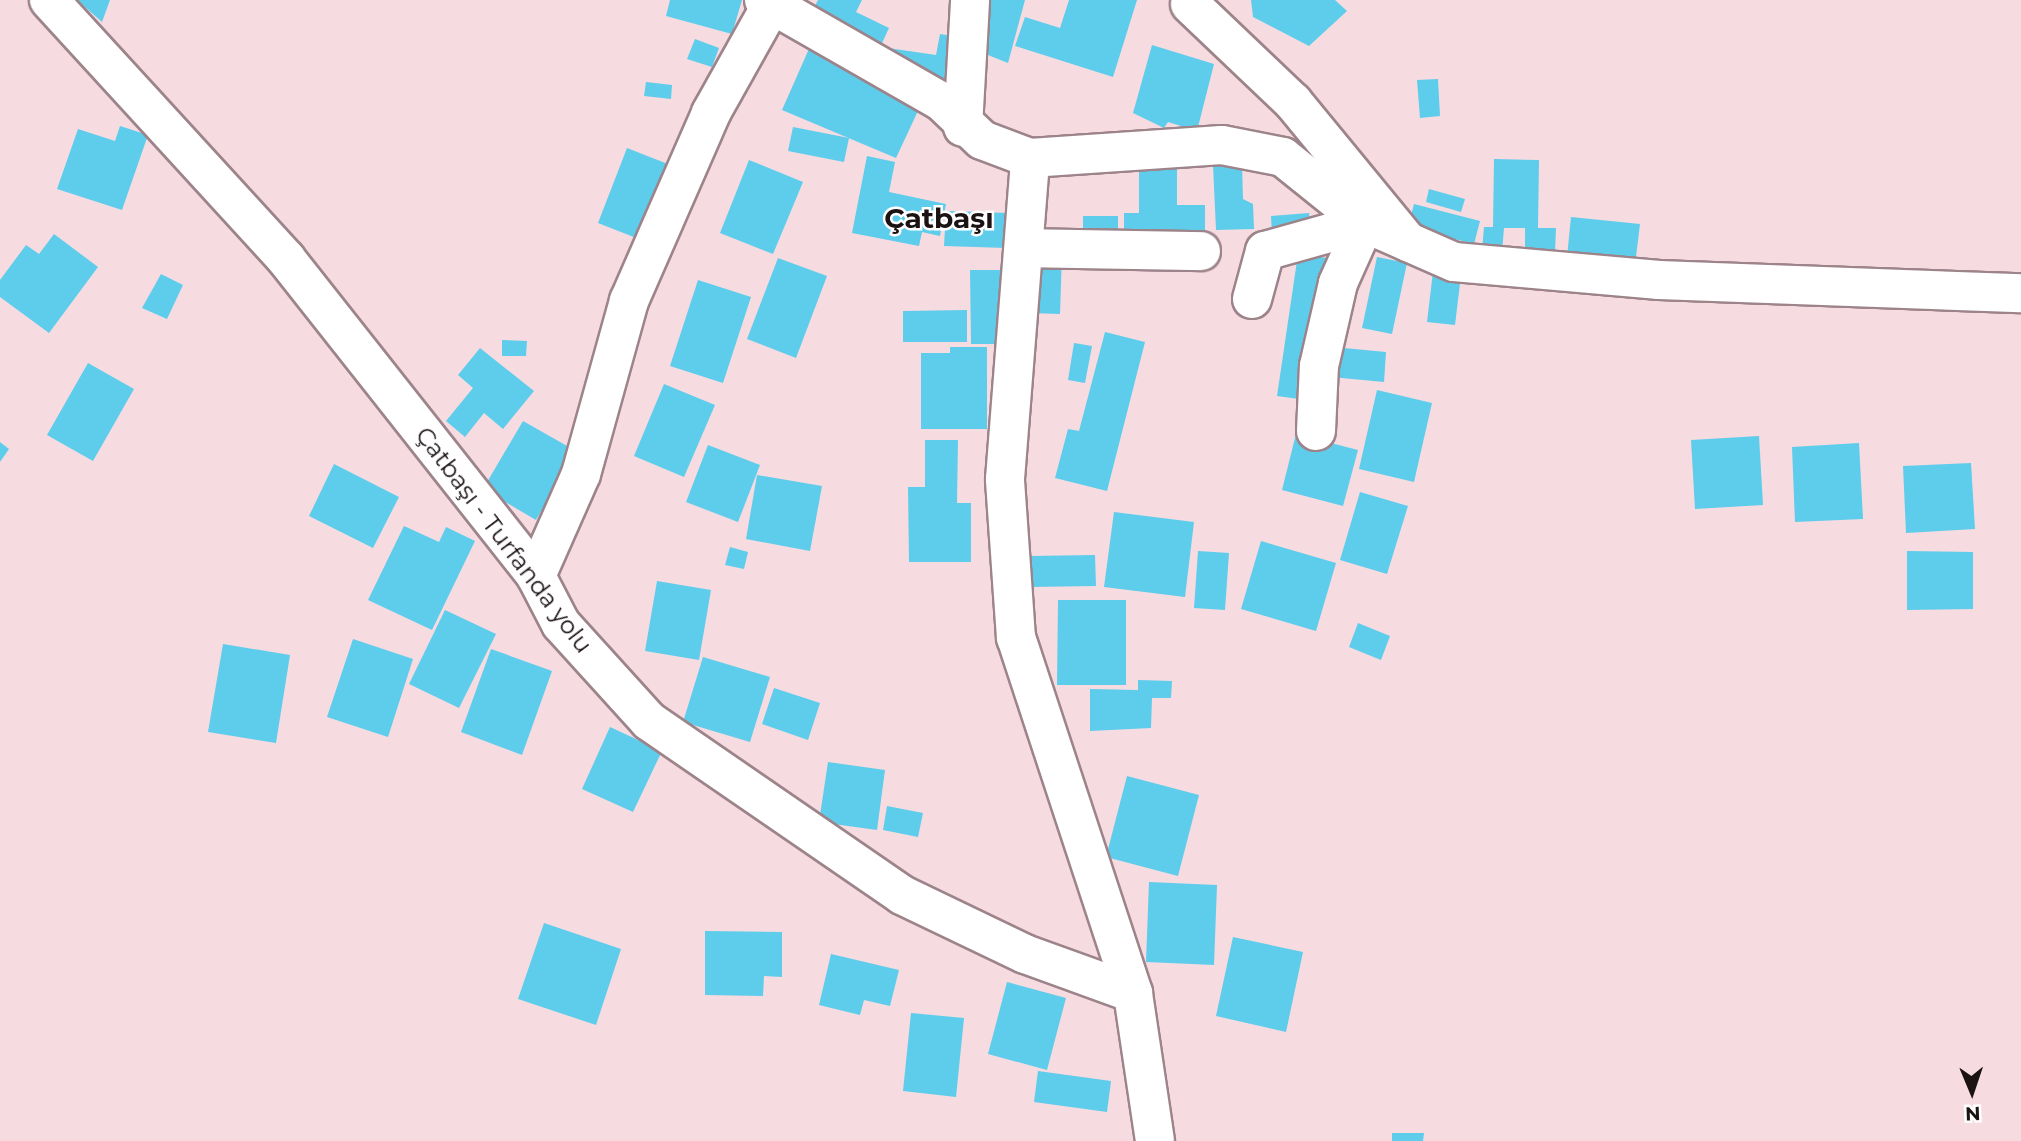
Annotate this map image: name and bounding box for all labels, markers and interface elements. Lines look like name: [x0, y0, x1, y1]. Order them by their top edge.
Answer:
district label: Çatbaşı: [884, 201, 994, 235]
street label: Çatbaşı - Turfanda yolu: [410, 421, 598, 659]
north arrow: [1937, 1057, 2007, 1127]
text: N: [1965, 1102, 1981, 1125]

